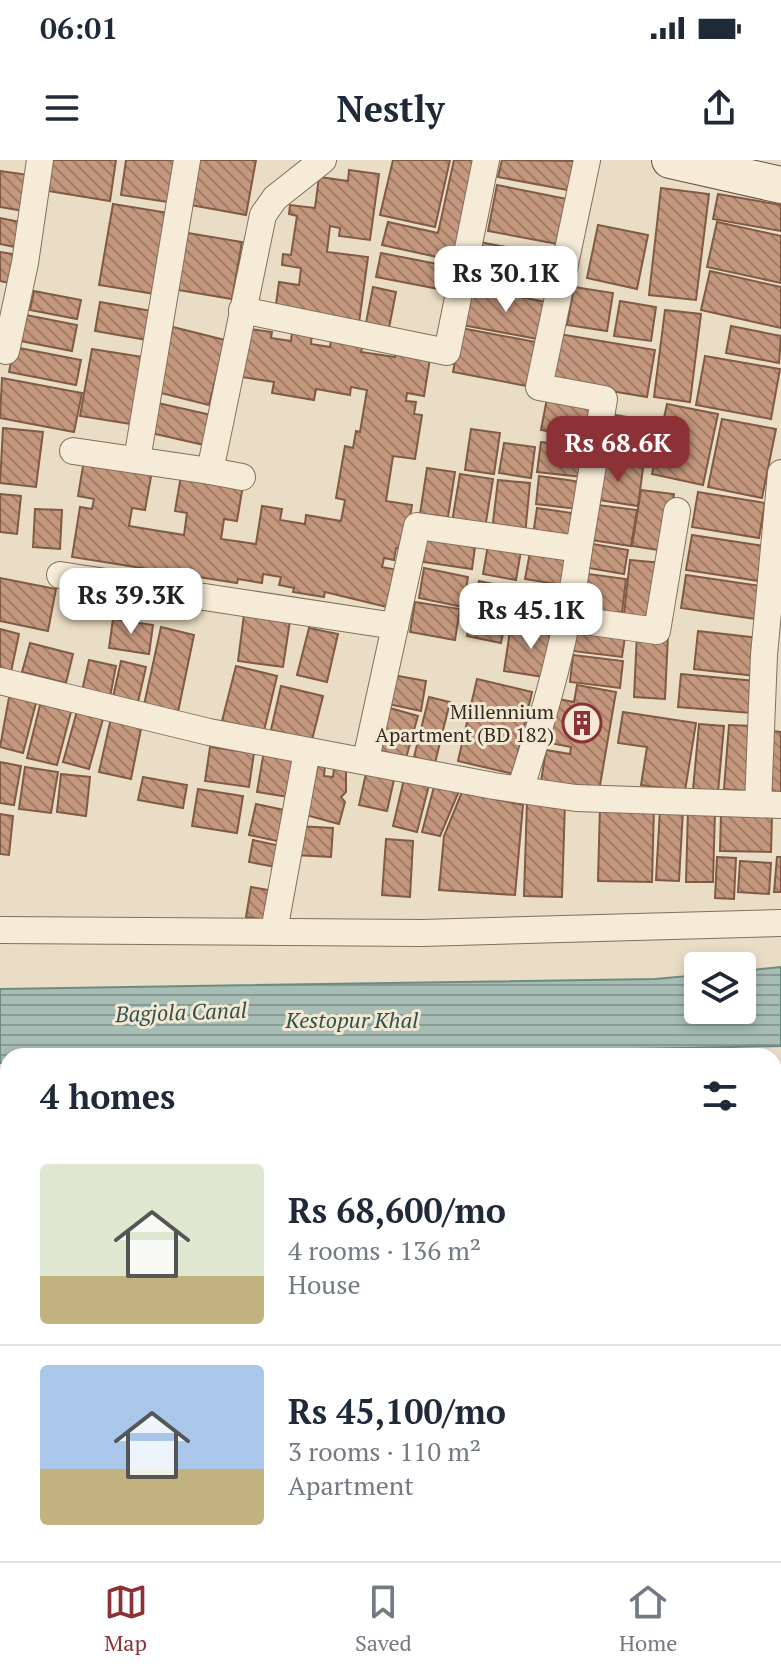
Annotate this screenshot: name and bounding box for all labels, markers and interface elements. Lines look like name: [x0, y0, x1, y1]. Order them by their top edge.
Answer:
text: 06:01: [40, 8, 118, 48]
text: Nestly: [336, 85, 445, 132]
icon: menu: [40, 86, 84, 130]
icon: share: [697, 86, 741, 130]
pin: Rs 30.1K: [423, 246, 589, 314]
text: Rs 30.1K: [452, 255, 560, 289]
pin: Rs 68.6K: [535, 416, 701, 484]
text: Rs 68.6K: [564, 425, 672, 459]
pin: Rs 39.3K: [48, 568, 214, 636]
text: Rs 39.3K: [77, 577, 185, 611]
pin: Rs 45.1K: [448, 583, 614, 651]
text: Rs 45.1K: [477, 592, 585, 626]
place label: Millennium Apartment (BD 182): [375, 698, 554, 748]
building icon: Millennium Apartment (BD 182): [561, 702, 603, 744]
map controls: [684, 952, 756, 1024]
button: layers: [684, 952, 756, 1024]
water label: Bagjola Canal: [114, 995, 247, 1028]
water label: Kestopur Khal: [285, 1005, 418, 1034]
text: 4 homes: [40, 1074, 175, 1119]
icon: filters: [698, 1074, 742, 1118]
text: Rs 68,600/mo: [288, 1188, 506, 1233]
icon: home: [104, 1196, 200, 1292]
text: 4 rooms · 136 m²: [288, 1233, 481, 1267]
text: House: [288, 1267, 361, 1301]
text: Rs 45,100/mo: [288, 1389, 506, 1434]
icon: home: [104, 1397, 200, 1493]
text: 3 rooms · 110 m²: [288, 1434, 481, 1468]
text: Apartment: [288, 1468, 414, 1502]
tab: Map: [104, 1580, 148, 1657]
tab: Saved: [355, 1580, 412, 1657]
tab: Home: [619, 1580, 677, 1657]

